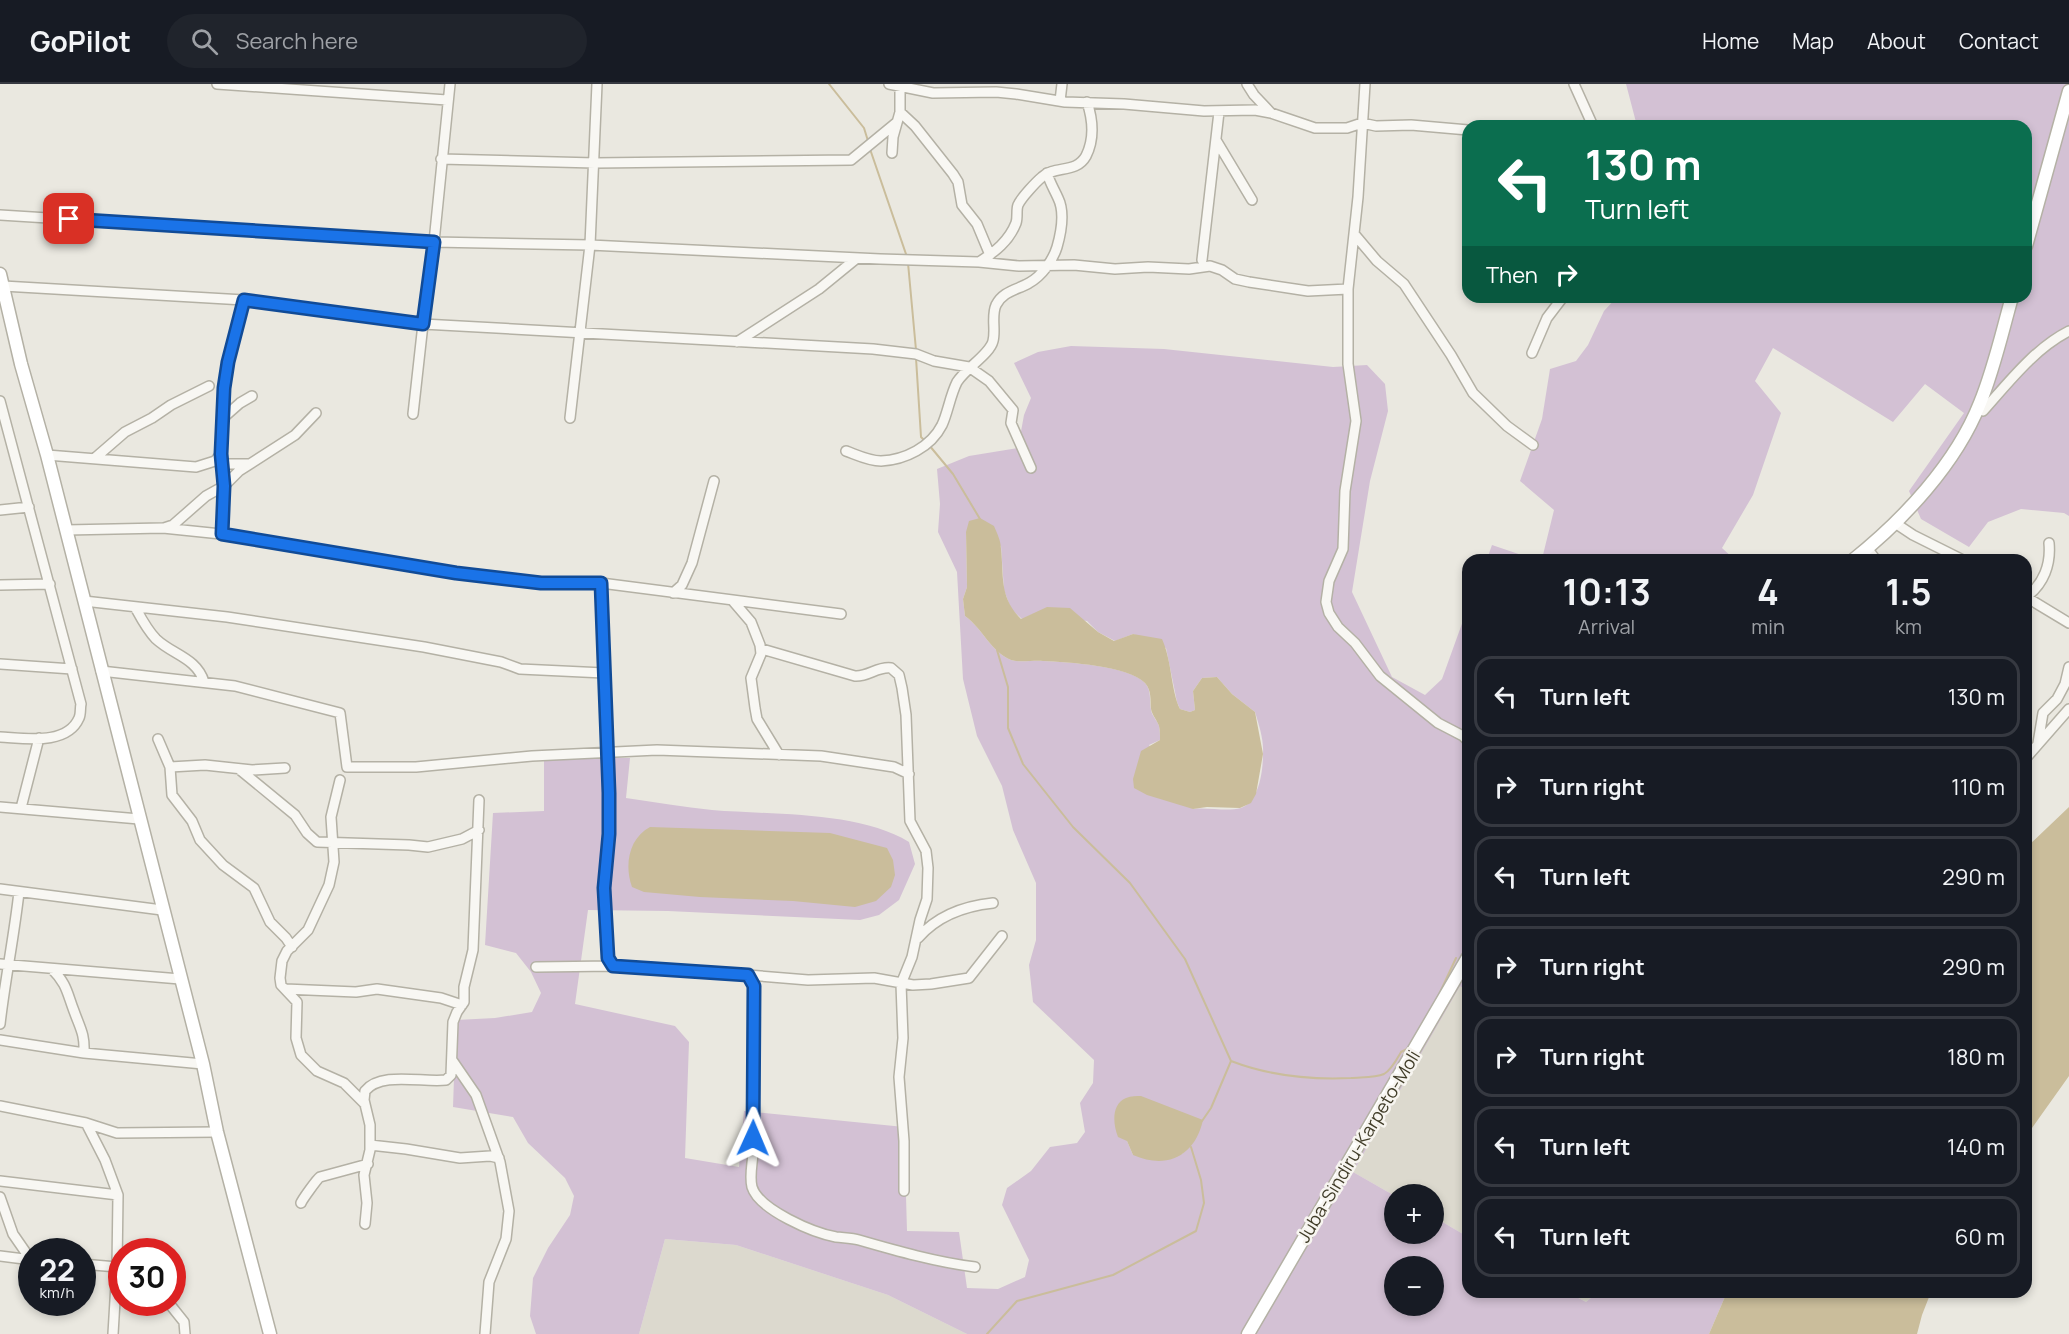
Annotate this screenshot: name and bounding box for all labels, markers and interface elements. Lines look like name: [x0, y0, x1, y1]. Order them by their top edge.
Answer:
search box: [167, 14, 587, 68]
text: GoPilot: [30, 22, 131, 60]
icon: search: [188, 25, 221, 58]
text: Search here: [236, 26, 358, 56]
text: Home: [1702, 27, 1759, 55]
text: Map: [1792, 27, 1834, 55]
text: About: [1867, 27, 1926, 55]
text: Contact: [1959, 27, 2039, 55]
text: 130 m: [1585, 135, 1702, 193]
icon: left: [1486, 144, 1564, 222]
text: Turn left: [1585, 190, 1689, 227]
pin: [43, 193, 94, 244]
icon: arrive: [52, 202, 85, 235]
icon: right: [1550, 258, 1583, 291]
text: Then: [1486, 260, 1538, 290]
text: 10:13: [1562, 567, 1651, 616]
text: 4: [1757, 567, 1779, 616]
text: 1.5: [1885, 567, 1932, 616]
text: Arrival: [1578, 613, 1635, 640]
text: min: [1751, 613, 1785, 640]
text: km: [1895, 613, 1922, 640]
icon: left: [1489, 680, 1522, 713]
text: Turn left: [1540, 682, 1630, 712]
text: 130 m: [1948, 682, 2005, 712]
icon: right: [1489, 770, 1522, 803]
text: Turn right: [1540, 772, 1645, 802]
text: 110 m: [1951, 772, 2005, 802]
icon: left: [1489, 860, 1522, 893]
text: Turn left: [1540, 862, 1630, 892]
text: 290 m: [1942, 862, 2005, 892]
icon: right: [1489, 950, 1522, 983]
text: Turn right: [1540, 952, 1645, 982]
text: 290 m: [1942, 952, 2005, 982]
icon: right: [1489, 1040, 1522, 1073]
text: Turn right: [1540, 1042, 1645, 1072]
text: 180 m: [1947, 1042, 2005, 1072]
street label: Juba-Sindiru-Karpeto-Moli: [1291, 1045, 1425, 1247]
position arrow: [721, 1106, 785, 1170]
icon: left: [1489, 1130, 1522, 1163]
text: Turn left: [1540, 1132, 1630, 1162]
text: 140 m: [1947, 1132, 2005, 1162]
map controls: [1384, 1184, 1444, 1316]
button: +: [1384, 1184, 1444, 1244]
icon: left: [1489, 1220, 1522, 1253]
text: Turn left: [1540, 1222, 1630, 1252]
text: 60 m: [1955, 1222, 2005, 1252]
speed limit sign: 30: [108, 1238, 186, 1316]
text: 22: [39, 1249, 75, 1290]
button: −: [1384, 1256, 1444, 1316]
text: km/h: [40, 1282, 74, 1303]

